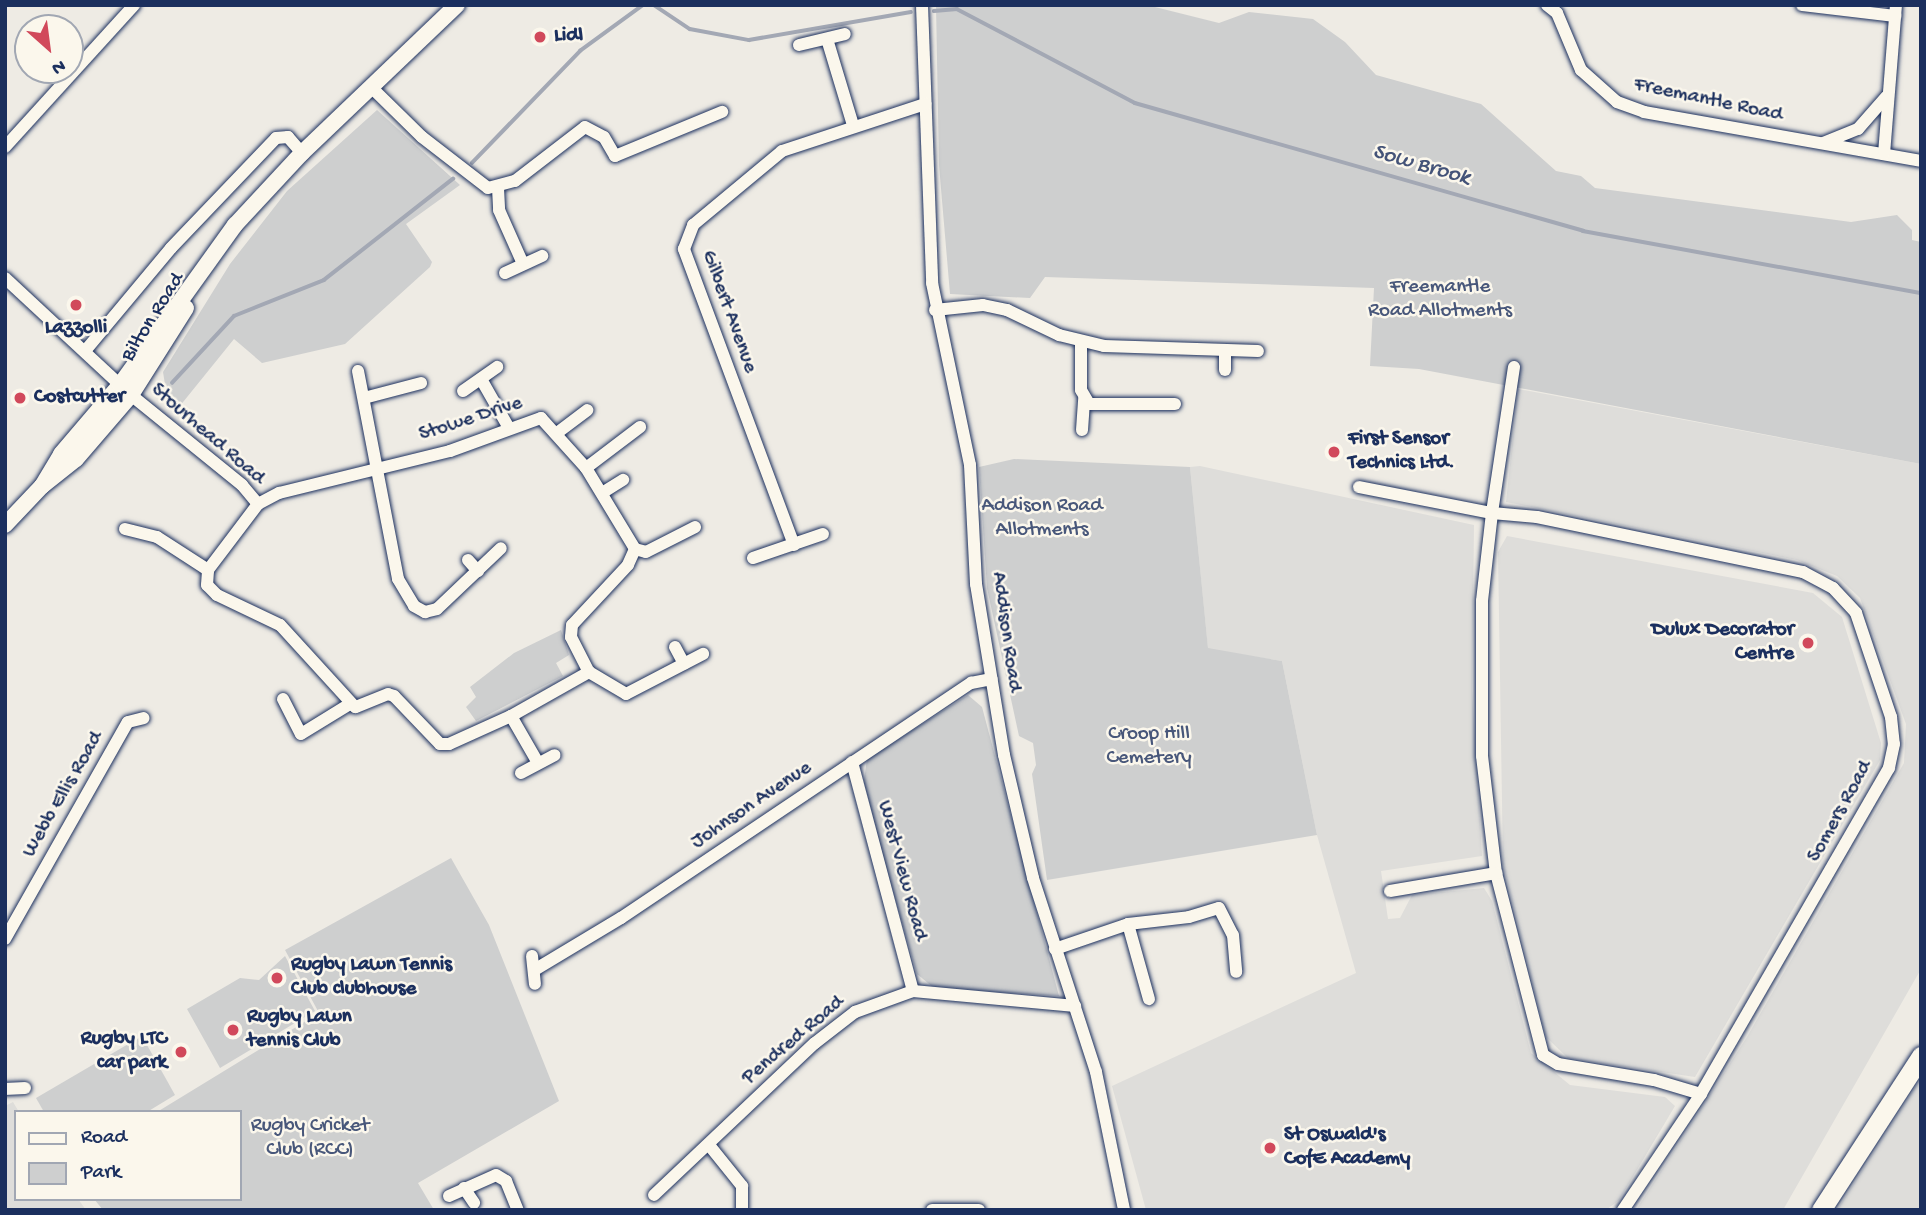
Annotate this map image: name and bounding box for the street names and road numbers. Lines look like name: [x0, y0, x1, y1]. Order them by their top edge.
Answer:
street label: Freemantle Road: [1631, 73, 1785, 129]
street label: Gilbert Avenue: [694, 247, 762, 377]
street label: Bilton Road: [117, 269, 191, 367]
street label: Stourhead Road: [145, 378, 269, 492]
street label: Stowe Drive: [416, 391, 526, 449]
street label: Addison Road: [984, 570, 1026, 694]
street label: Webb Ellis Road: [18, 728, 110, 862]
street label: Johnson Avenue: [687, 756, 817, 856]
street label: Somers Road: [1803, 757, 1879, 867]
street label: West View Road: [870, 798, 932, 944]
street label: Pendred Road: [738, 991, 850, 1091]

